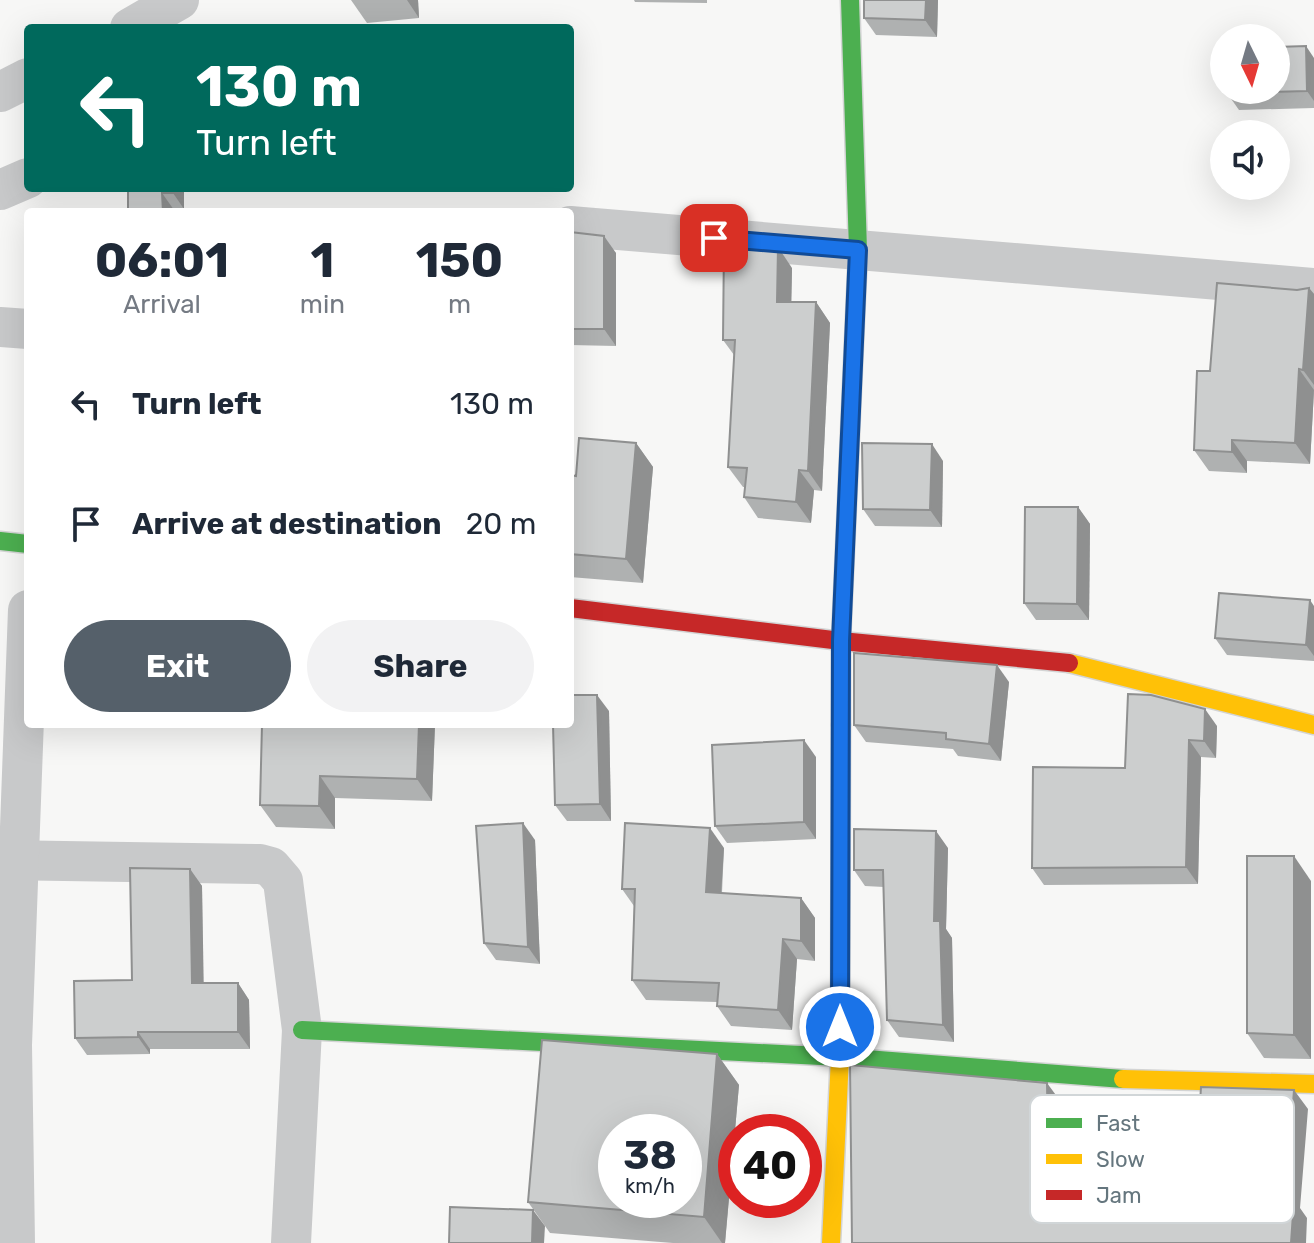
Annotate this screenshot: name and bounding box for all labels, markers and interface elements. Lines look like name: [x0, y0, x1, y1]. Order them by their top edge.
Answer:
north arrow: [1210, 24, 1290, 104]
map controls: [1210, 24, 1290, 200]
text: 130 m: [196, 54, 362, 120]
icon: left: [64, 56, 168, 160]
button: sound: [1210, 120, 1290, 200]
text: Turn left: [196, 121, 337, 164]
pin: [680, 204, 748, 272]
icon: arrive: [692, 216, 736, 260]
text: 06:01: [95, 232, 229, 289]
text: 1: [311, 232, 334, 289]
text: 150: [416, 232, 503, 289]
text: Arrival: [123, 289, 201, 320]
text: min: [300, 289, 345, 320]
text: m: [448, 289, 471, 320]
icon: left: [64, 382, 108, 426]
text: Turn left: [132, 386, 262, 422]
text: 130 m: [450, 386, 534, 422]
icon: arrive: [64, 502, 108, 546]
text: Arrive at destination: [132, 506, 442, 542]
text: 20 m: [466, 506, 536, 542]
button: Exit: [64, 620, 291, 712]
button: Share: [307, 620, 534, 712]
position arrow: [798, 985, 882, 1069]
legend: [1030, 1095, 1294, 1223]
text: Fast: [1096, 1110, 1141, 1137]
speed limit sign: 40: [718, 1114, 822, 1218]
text: 38: [623, 1132, 677, 1179]
text: Slow: [1096, 1146, 1145, 1173]
text: km/h: [625, 1174, 675, 1198]
text: Jam: [1096, 1182, 1142, 1209]

